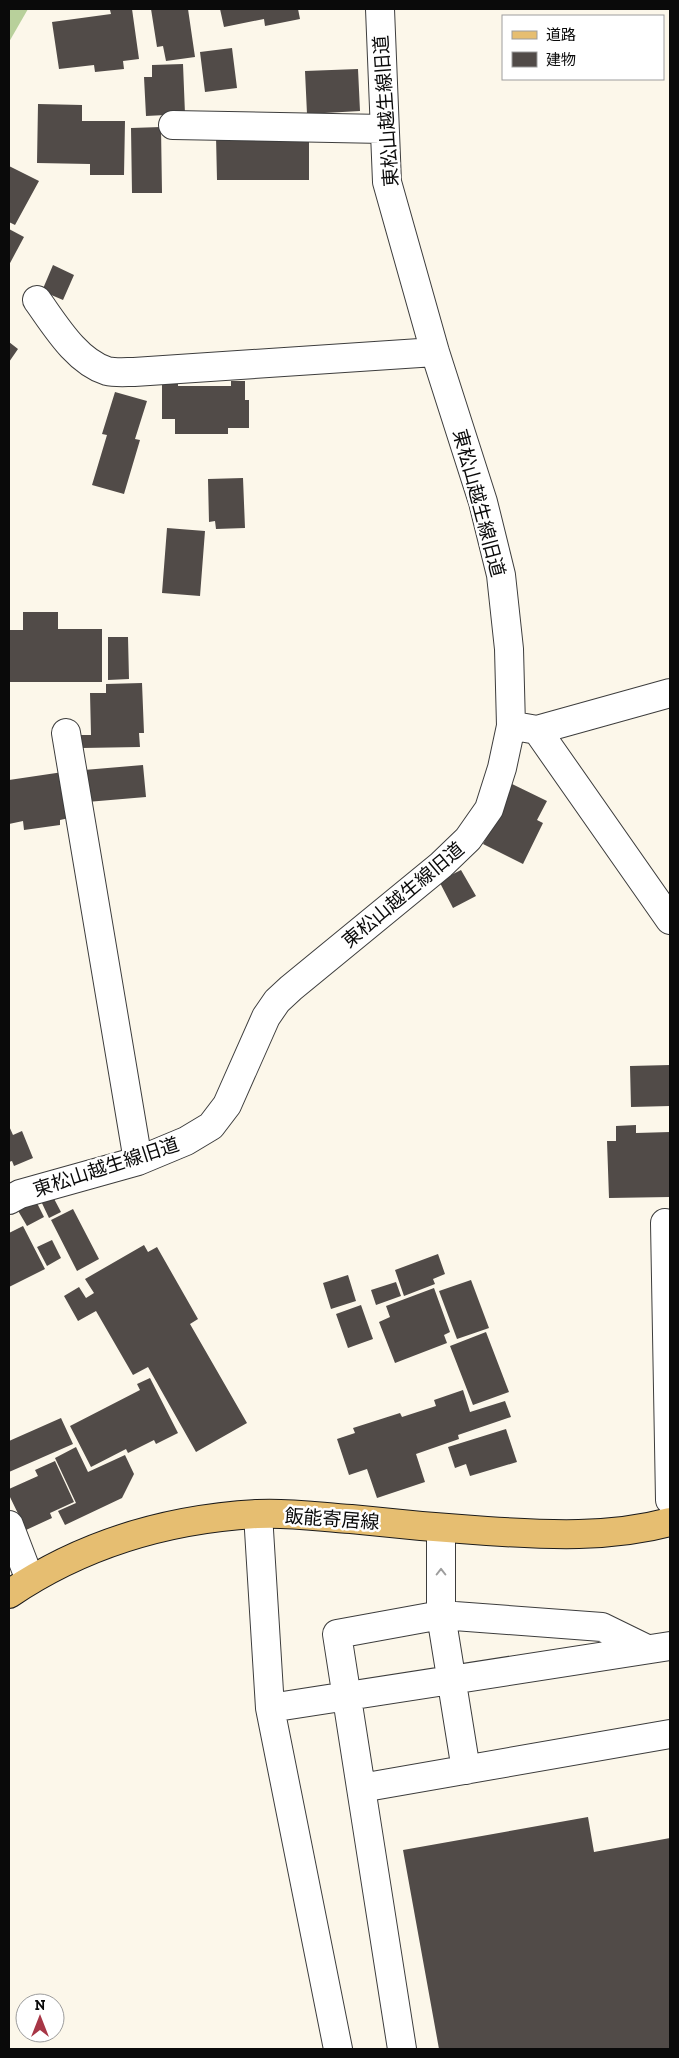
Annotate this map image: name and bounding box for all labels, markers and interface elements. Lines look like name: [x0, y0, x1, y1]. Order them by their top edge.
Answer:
legend: [502, 15, 664, 80]
text: 道路: [546, 26, 576, 44]
street label: 東松山越生線旧道: [369, 34, 403, 188]
text: 建物: [546, 51, 576, 69]
street label: 東松山越生線旧道: [448, 427, 510, 579]
street label: 東松山越生線旧道: [337, 837, 469, 953]
street label: 東松山越生線旧道: [30, 1133, 182, 1201]
street label: 飯能寄居線: [284, 1504, 380, 1534]
one-way arrow: [436, 1567, 446, 1575]
north arrow: [15, 1993, 65, 2043]
text: N: [35, 1997, 46, 2014]

